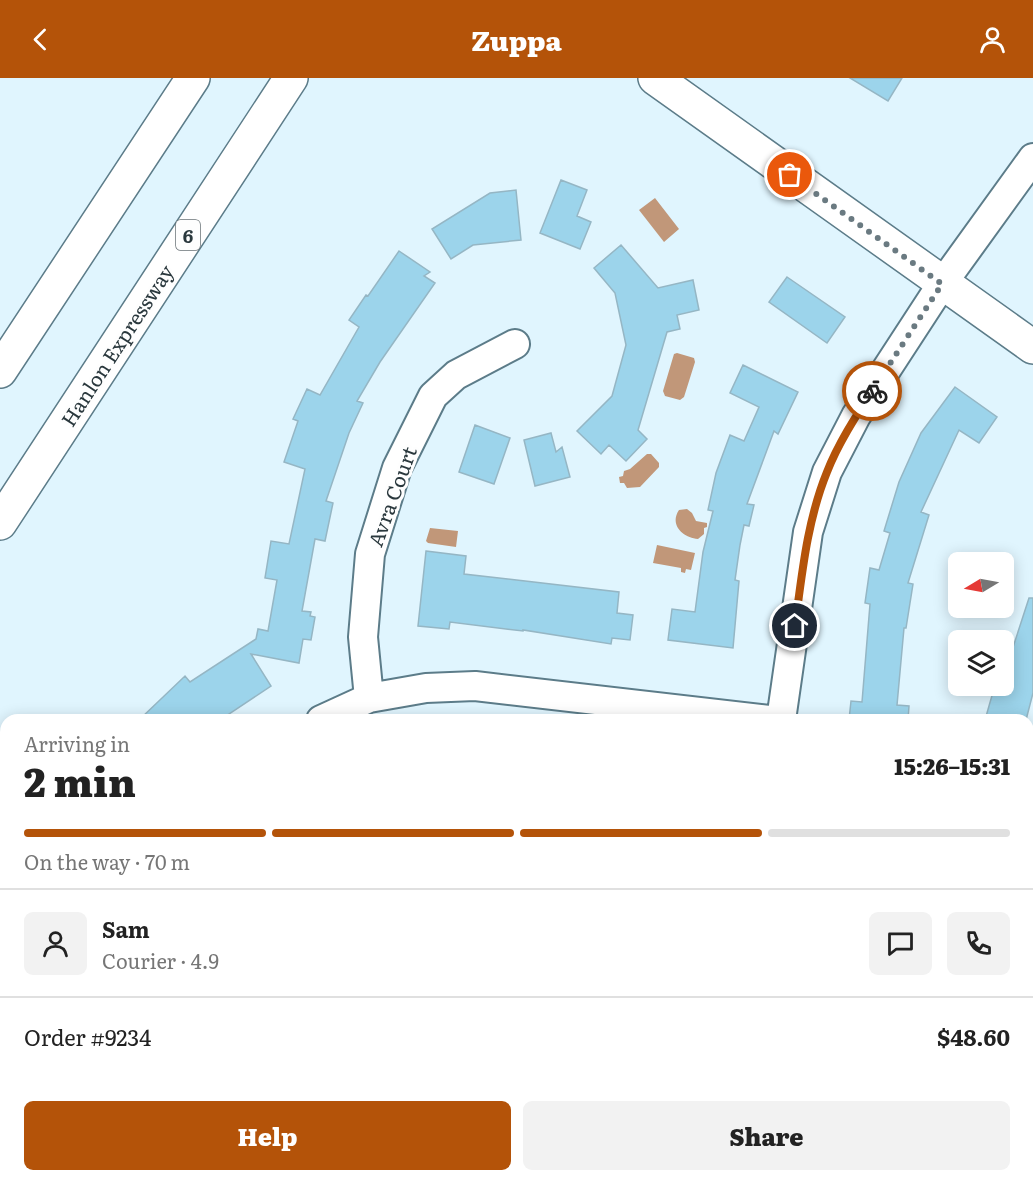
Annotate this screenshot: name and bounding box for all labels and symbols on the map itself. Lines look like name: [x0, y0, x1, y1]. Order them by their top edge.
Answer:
pin: [764, 149, 815, 200]
road number: 6: [176, 220, 200, 250]
street label: Hanlon Expressway: [52, 258, 180, 432]
courier: [842, 361, 902, 421]
street label: Avra Court: [359, 442, 423, 550]
north arrow: [948, 552, 1014, 618]
pin: [769, 600, 820, 651]

